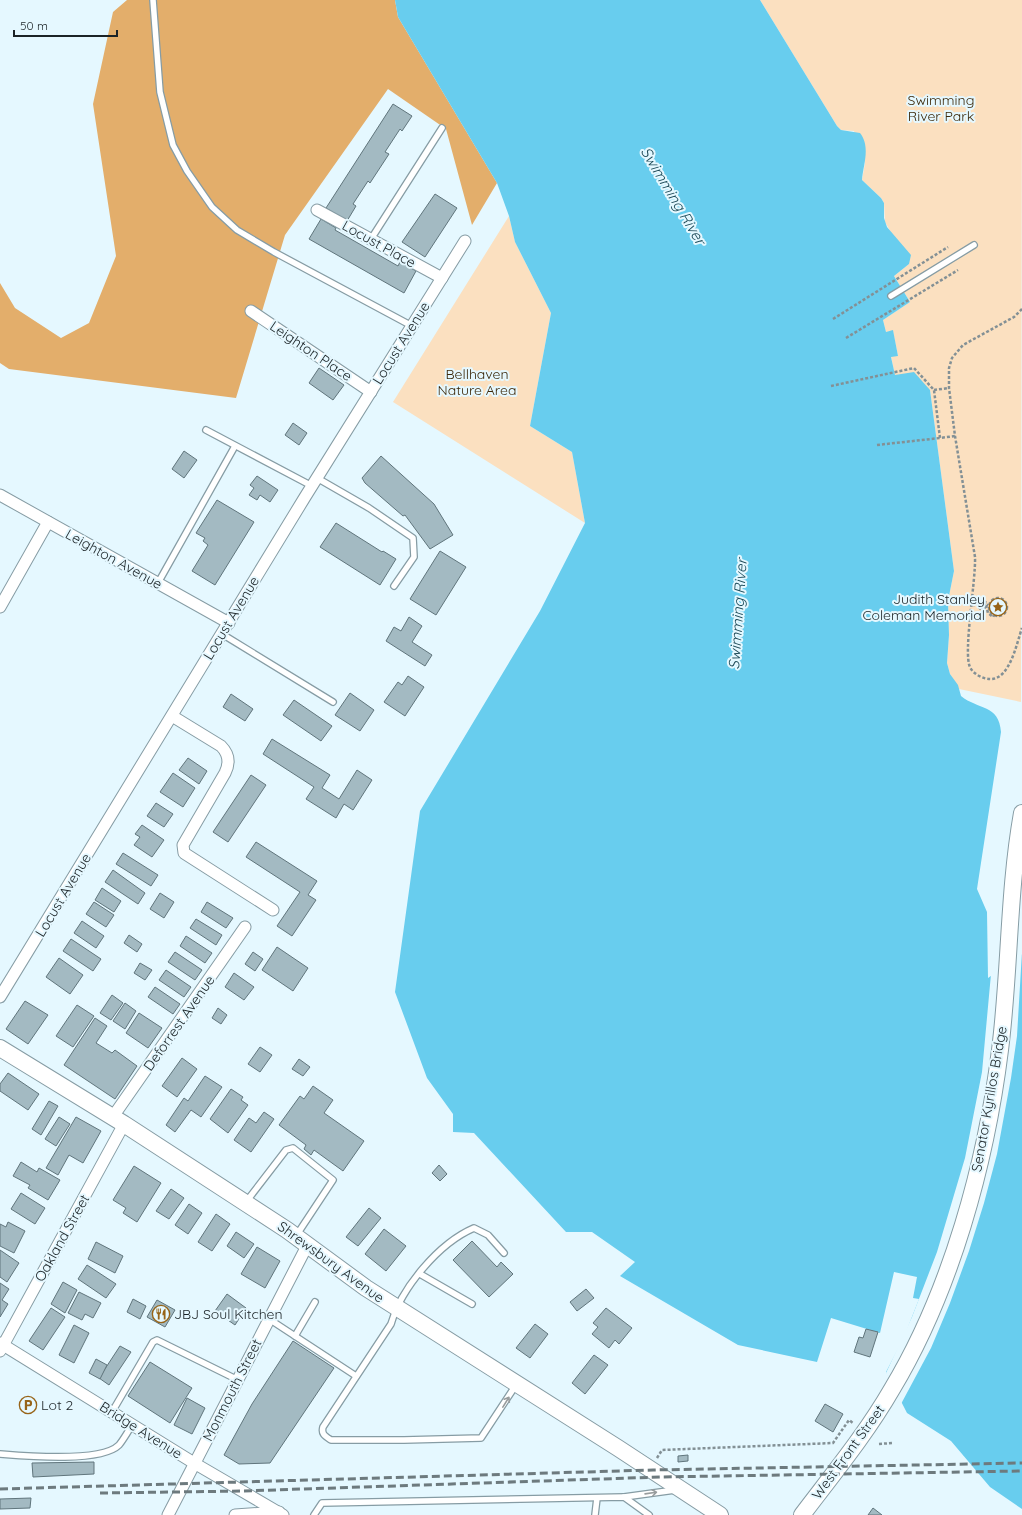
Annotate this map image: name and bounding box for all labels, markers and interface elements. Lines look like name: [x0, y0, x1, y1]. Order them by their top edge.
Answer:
scale bar: [14, 12, 117, 38]
text: 50 m: [20, 18, 48, 33]
park label: Swimming River Park: [908, 91, 974, 125]
water label: Swimming River: [637, 143, 711, 250]
street label: Locust Place: [339, 216, 419, 272]
street label: Locust Avenue: [368, 298, 434, 388]
street label: Leighton Place: [266, 317, 356, 385]
park label: Bellhaven Nature Area: [438, 365, 516, 399]
street label: Leighton Avenue: [62, 525, 166, 593]
water label: Swimming River: [724, 556, 751, 670]
street label: Locust Avenue: [199, 573, 263, 663]
place label: Judith Stanley Coleman Memorial: [862, 590, 985, 624]
place icon: Judith Stanley Coleman Memorial: [988, 597, 1008, 617]
street label: Locust Avenue: [31, 850, 95, 940]
street label: Deforrest Avenue: [139, 972, 219, 1074]
street label: Senator Kyrillos Bridge: [967, 1025, 1011, 1173]
street label: Oakland Street: [31, 1191, 94, 1285]
street label: Shrewsbury Avenue: [274, 1217, 388, 1307]
restaurant icon: JBJ Soul Kitchen: [151, 1304, 171, 1324]
place label: JBJ Soul Kitchen: [174, 1305, 283, 1323]
street label: Monmouth Street: [199, 1336, 266, 1444]
parking icon: Lot 2: [18, 1395, 38, 1415]
place label: Lot 2: [41, 1396, 73, 1414]
street label: Bridge Avenue: [96, 1397, 186, 1463]
one-way arrow: [502, 1397, 510, 1408]
street label: West Front Street: [808, 1401, 889, 1503]
one-way arrow: [645, 1489, 658, 1497]

